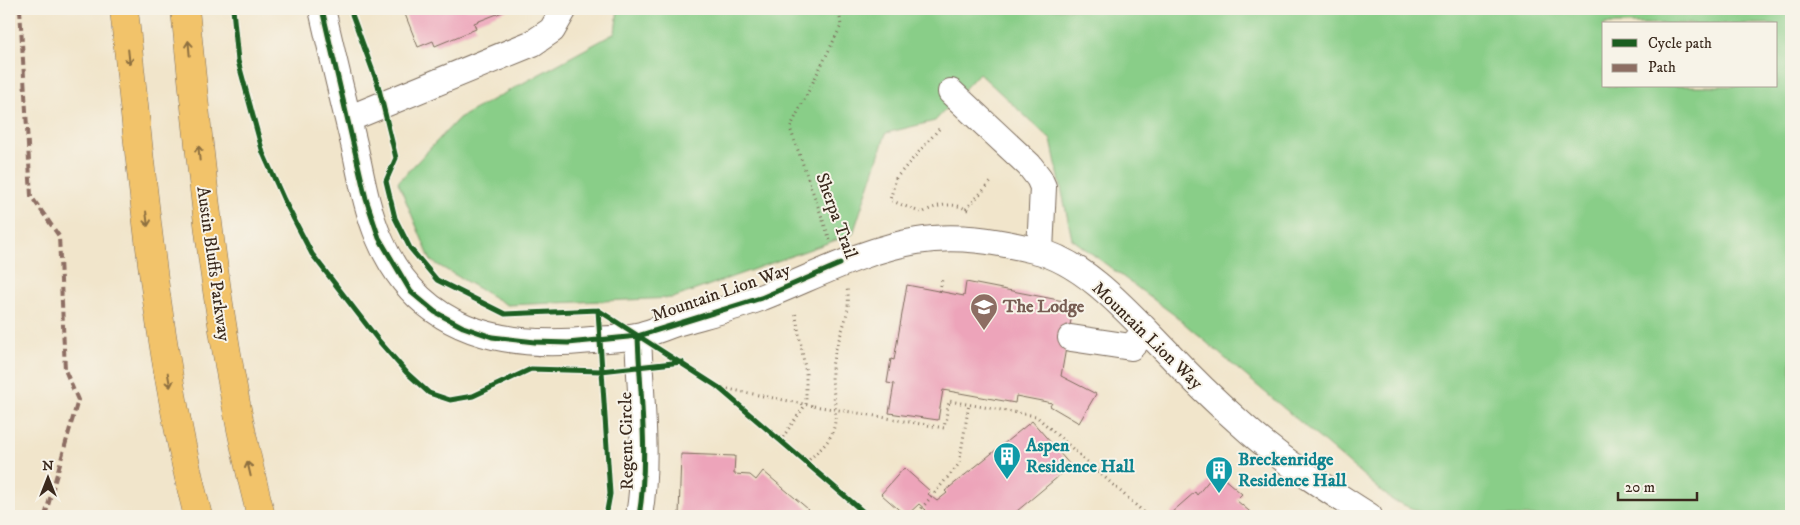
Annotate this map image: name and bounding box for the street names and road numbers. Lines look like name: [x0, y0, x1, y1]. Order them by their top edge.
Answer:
street label: Sherpa Trail: [810, 170, 862, 262]
street label: Austin Bluffs Parkway: [191, 185, 235, 343]
street label: Mountain Lion Way: [649, 259, 794, 327]
street label: Mountain Lion Way: [1087, 278, 1207, 395]
street label: Regent Circle: [615, 392, 639, 490]

